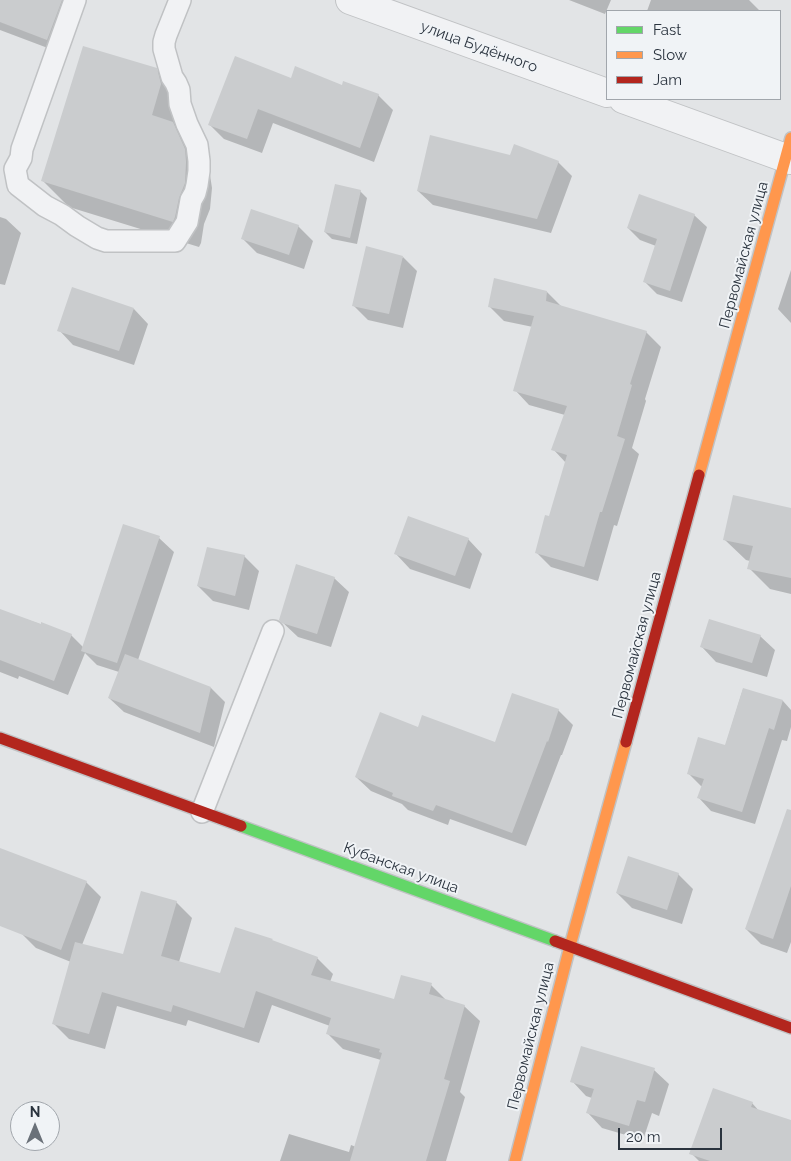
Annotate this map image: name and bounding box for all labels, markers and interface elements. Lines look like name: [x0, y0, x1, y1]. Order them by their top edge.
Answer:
legend: [606, 10, 781, 100]
street label: улица Будённого: [418, 17, 540, 77]
text: Fast: [653, 21, 681, 39]
text: Slow: [653, 46, 687, 64]
text: Jam: [653, 71, 682, 89]
street label: Первомайская улица: [716, 179, 772, 331]
street label: Первомайская улица: [609, 569, 665, 721]
street label: Кубанская улица: [341, 839, 461, 897]
street label: Первомайская улица: [504, 960, 558, 1112]
north arrow: [10, 1101, 60, 1151]
text: N: [30, 1104, 40, 1120]
scale bar: [621, 1118, 725, 1150]
text: 20 m: [626, 1128, 661, 1146]

